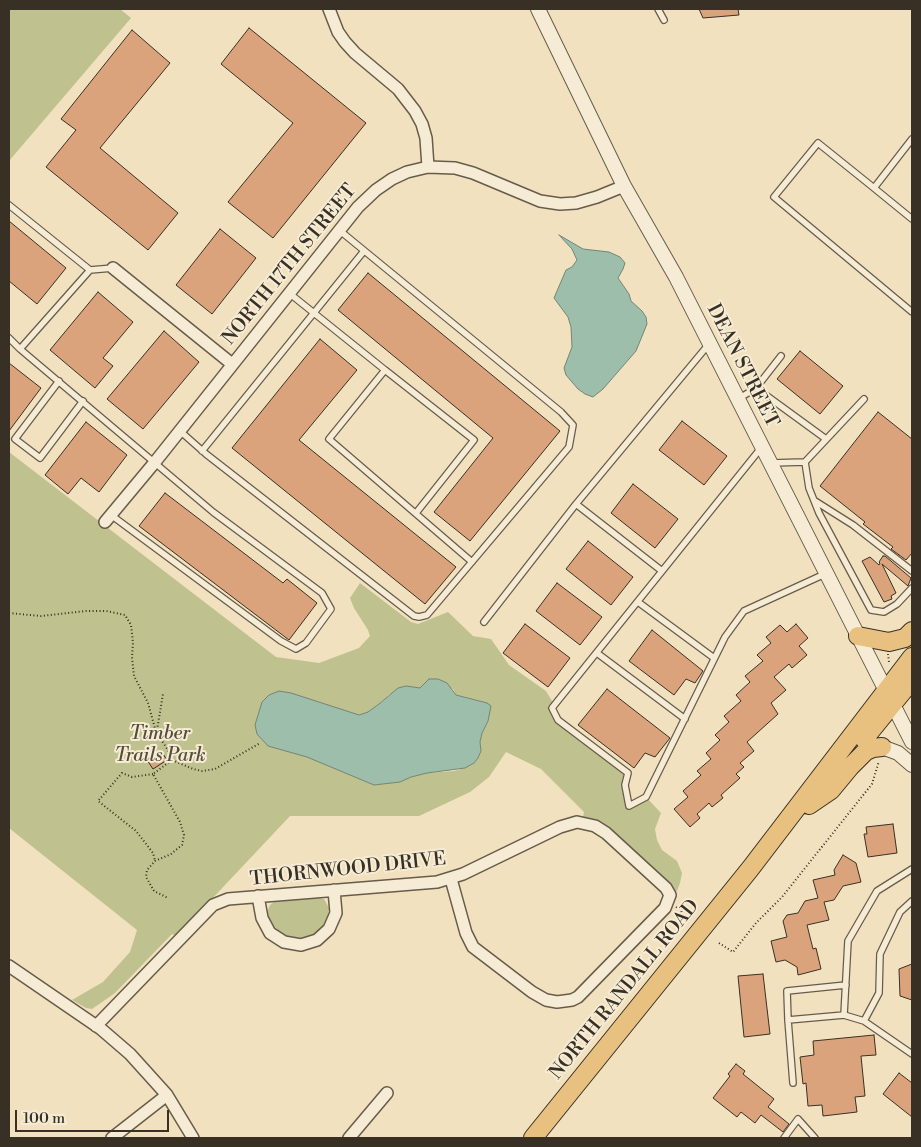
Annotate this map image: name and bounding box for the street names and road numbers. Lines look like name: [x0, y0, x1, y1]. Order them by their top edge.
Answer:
street label: NORTH 17TH STREET: [218, 180, 362, 350]
street label: DEAN STREET: [701, 300, 783, 432]
street label: THORNWOOD DRIVE: [249, 848, 447, 892]
street label: NORTH RANDALL ROAD: [545, 895, 705, 1085]

